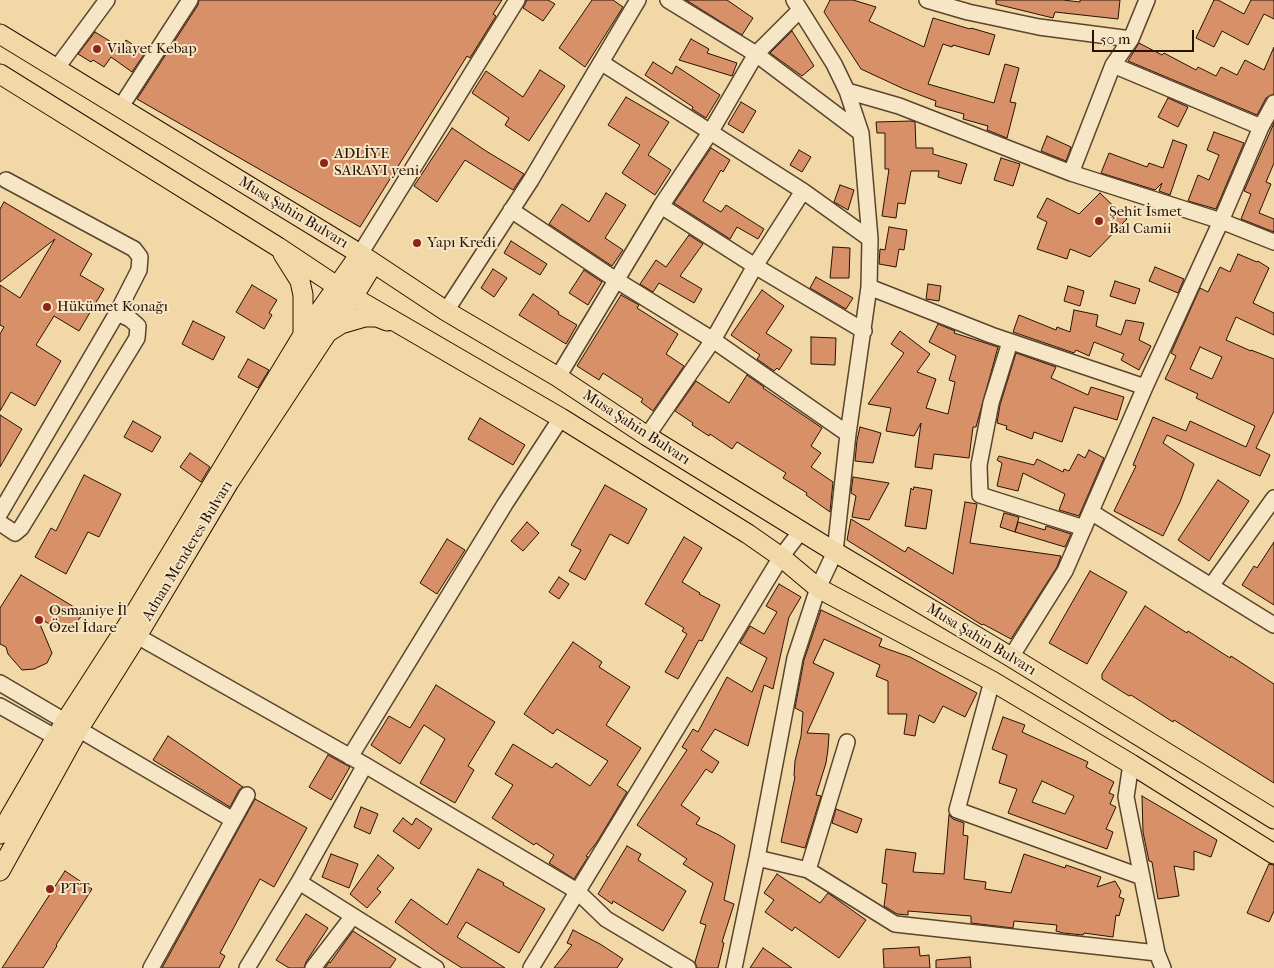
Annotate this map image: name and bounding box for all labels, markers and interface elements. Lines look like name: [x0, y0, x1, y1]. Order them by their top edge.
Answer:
scale bar: [1094, 20, 1196, 52]
text: 50 m: [1100, 30, 1130, 48]
place label: Vilayet Kebap: [107, 40, 197, 58]
marker: Vilayet Kebap: [91, 43, 103, 55]
place label: ADLİYE SARAYI yeni: [334, 145, 419, 180]
marker: ADLİYE SARAYI yeni: [318, 157, 330, 169]
street label: Musa Şahin Bulvarı: [235, 173, 351, 253]
place label: Şehit İsmet Bal Camii: [1109, 203, 1182, 238]
marker: Şehit İsmet Bal Camii: [1093, 215, 1105, 227]
place label: Yapı Kredi: [427, 234, 496, 252]
marker: Yapı Kredi: [411, 237, 423, 249]
place label: Hükümet Konağı: [57, 298, 168, 316]
marker: Hükümet Konağı: [41, 301, 53, 313]
street label: Musa Şahin Bulvarı: [579, 387, 693, 469]
street label: Adnan Menderes Bulvarı: [139, 478, 237, 624]
street label: Musa Şahin Bulvarı: [923, 600, 1039, 680]
place label: Osmaniye İl Özel İdare: [49, 602, 127, 637]
marker: Osmaniye İl Özel İdare: [33, 614, 45, 626]
place label: PTT: [60, 880, 90, 898]
marker: PTT: [44, 883, 56, 895]

